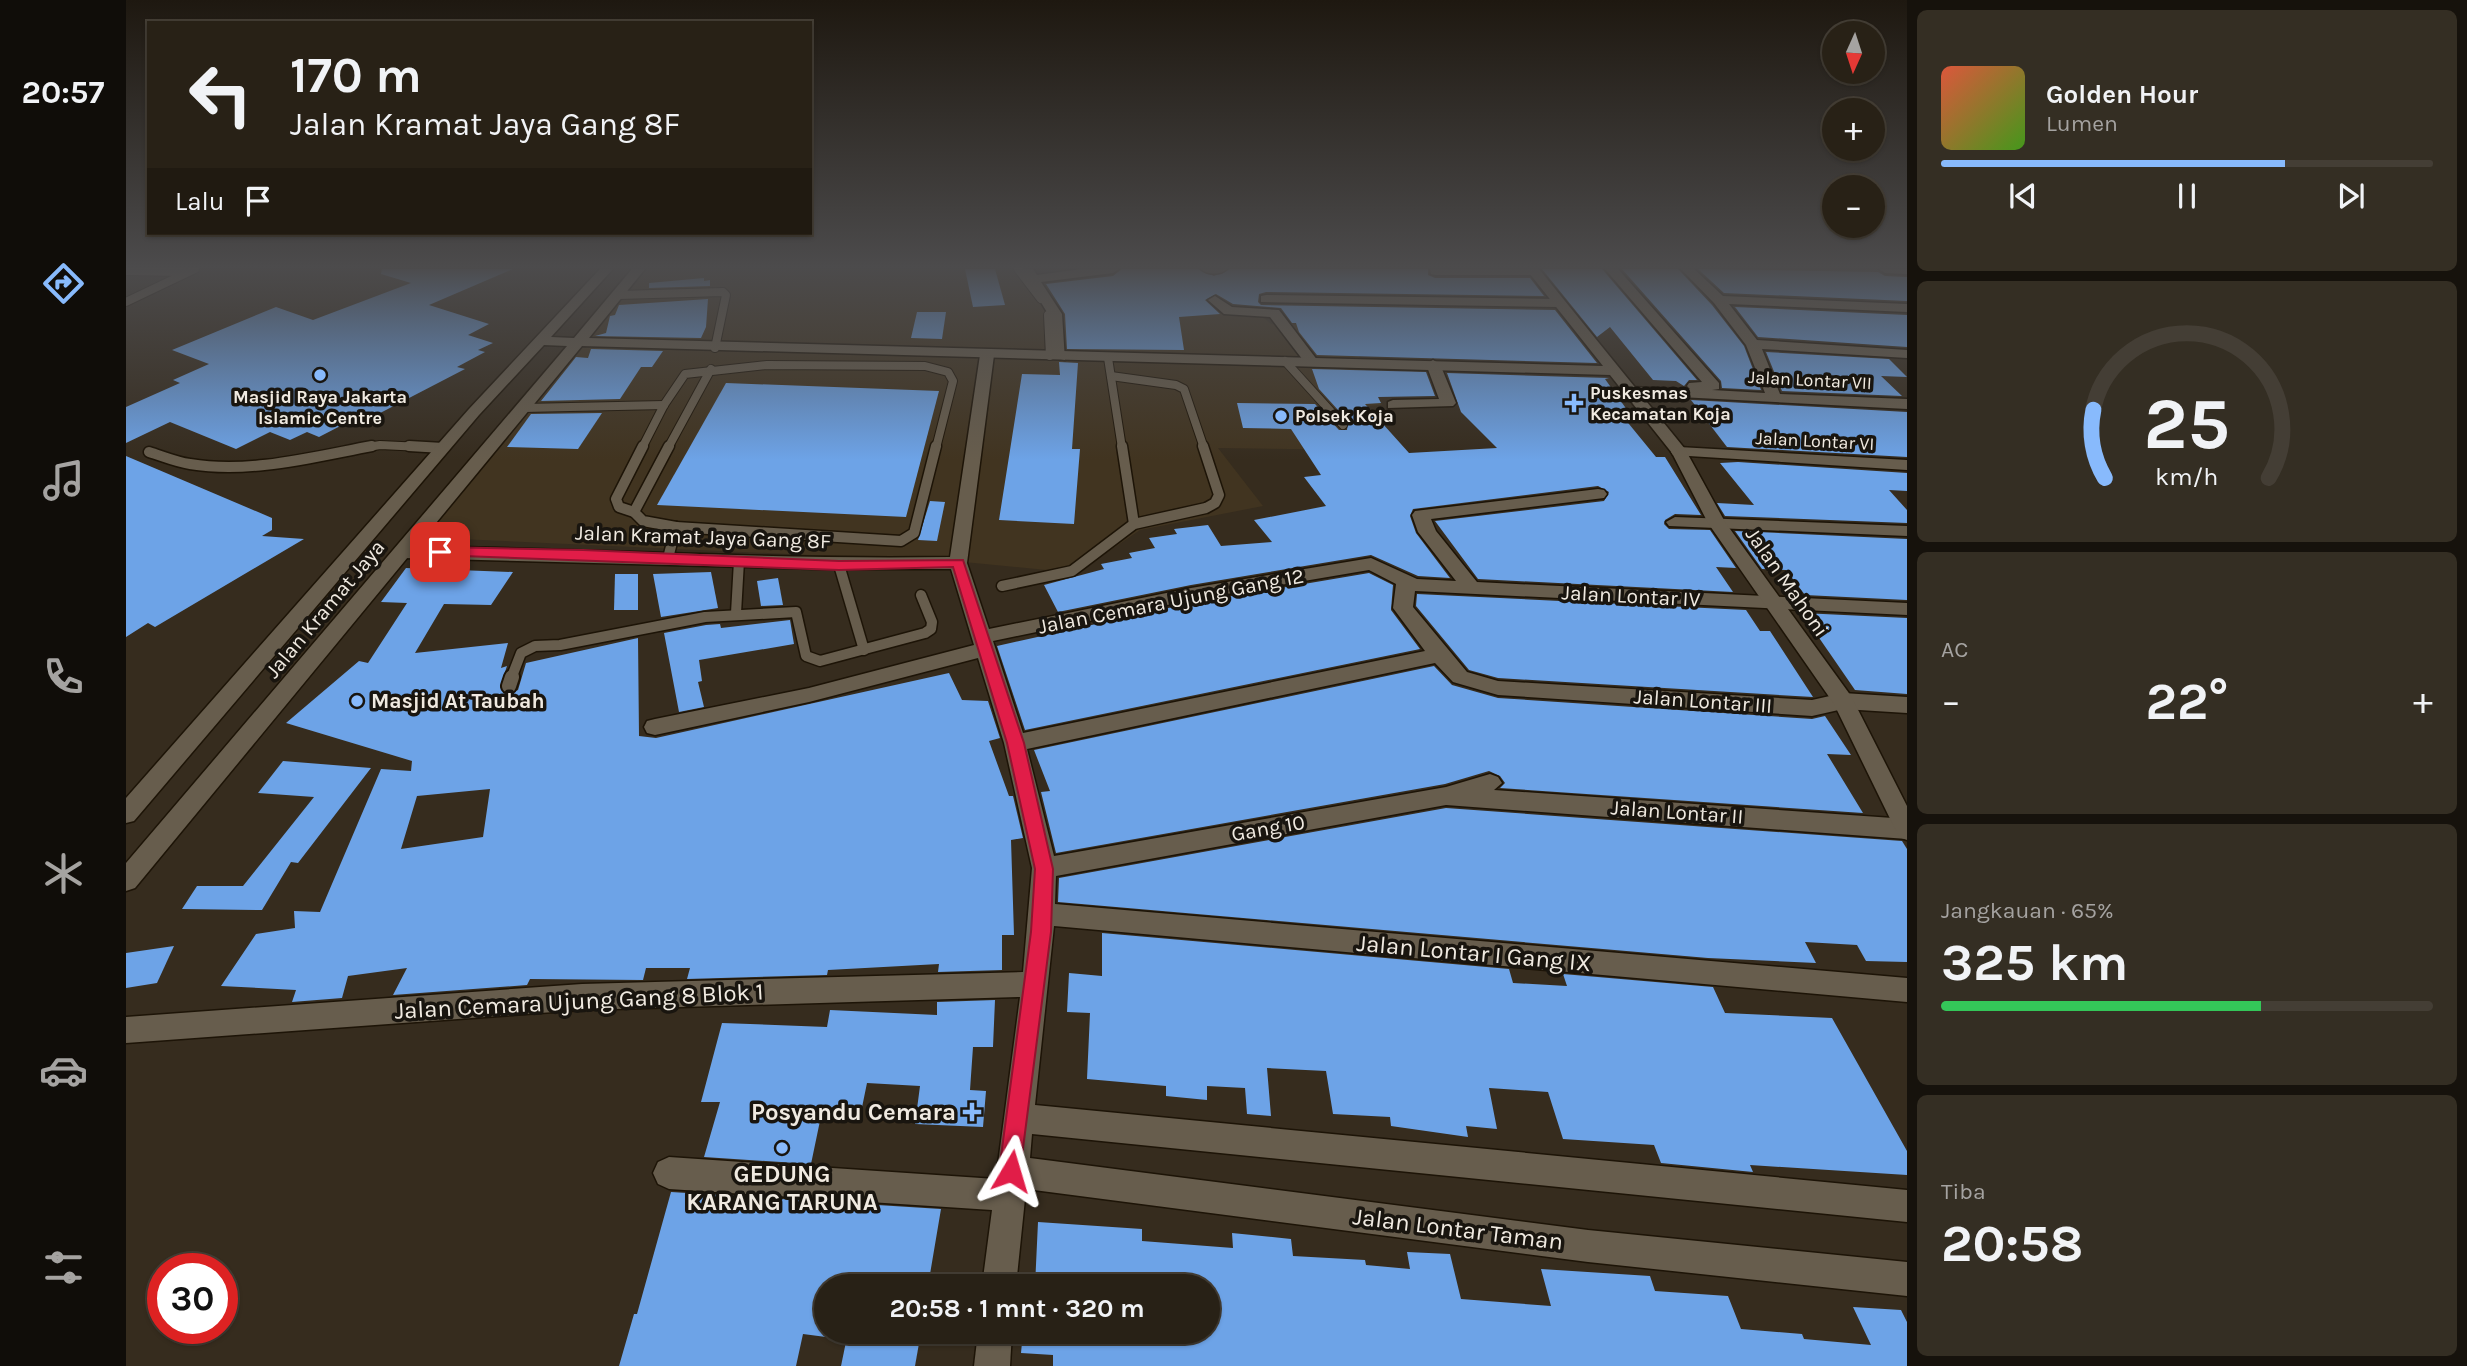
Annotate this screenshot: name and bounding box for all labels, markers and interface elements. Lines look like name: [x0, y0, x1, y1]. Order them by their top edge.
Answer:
north arrow: [1822, 21, 1885, 84]
map controls: [1822, 21, 1885, 238]
text: 170 m: [290, 47, 422, 104]
icon: left: [175, 49, 266, 140]
text: 20:57: [22, 74, 104, 111]
text: Golden Hour: [2046, 79, 2198, 110]
button: +: [1822, 98, 1885, 161]
text: Jalan Kramat Jaya Gang 8F: [290, 106, 680, 143]
text: Lumen: [2046, 110, 2118, 137]
button: −: [1822, 175, 1885, 238]
icon: previous: [2004, 177, 2042, 215]
icon: pause: [2168, 177, 2206, 215]
icon: next: [2332, 177, 2370, 215]
icon: arrive: [239, 182, 277, 220]
text: Lalu: [175, 186, 225, 217]
icon: directions: [39, 259, 88, 308]
street label: Jalan Lontar VII: [1747, 366, 1873, 394]
marker: Masjid Raya Jakarta Islamic Centre: [312, 367, 328, 383]
text: 25: [2144, 381, 2230, 466]
place label: Puskesmas Kecamatan Koja: [1590, 382, 1731, 425]
place label: Masjid Raya Jakarta Islamic Centre: [233, 386, 407, 429]
marker: Puskesmas Kecamatan Koja: [1564, 393, 1584, 413]
place label: Polsek Koja: [1295, 405, 1394, 427]
marker: Polsek Koja: [1273, 408, 1289, 424]
street label: Jalan Lontar VI: [1755, 427, 1875, 455]
icon: music: [39, 456, 88, 505]
text: km/h: [2155, 462, 2219, 491]
street label: Jalan Kramat Jaya Gang 8F: [575, 521, 831, 553]
pin: [410, 522, 470, 582]
street label: Jalan Mahoni: [1741, 523, 1833, 641]
icon: arrive: [421, 533, 459, 571]
street label: Jalan Kramat Jaya: [260, 535, 390, 683]
street label: Jalan Cemara Ujung Gang 12: [1036, 563, 1306, 639]
street label: Jalan Lontar IV: [1561, 580, 1701, 612]
text: AC: [1941, 636, 1968, 663]
icon: phone: [39, 652, 88, 701]
text: 22°: [2145, 671, 2229, 732]
text: −: [1941, 679, 1961, 724]
text: +: [2413, 679, 2433, 724]
street label: Jalan Lontar III: [1633, 684, 1773, 718]
place label: Masjid At Taubah: [371, 689, 544, 713]
marker: Masjid At Taubah: [349, 693, 365, 709]
street label: Jalan Lontar II: [1610, 795, 1744, 829]
street label: Gang 10: [1229, 810, 1307, 846]
icon: climate: [39, 849, 88, 898]
text: Jangkauan · 65%: [1941, 897, 2114, 924]
street label: Jalan Lontar I Gang IX: [1356, 929, 1592, 977]
text: 325 km: [1941, 932, 2128, 993]
street label: Jalan Cemara Ujung Gang 8 Blok 1: [394, 977, 764, 1025]
icon: car: [39, 1046, 88, 1095]
place label: Posyandu Cemara: [751, 1098, 956, 1126]
marker: Posyandu Cemara: [962, 1102, 982, 1122]
position arrow: [974, 1134, 1048, 1208]
marker: GEDUNG KARANG TARUNA: [774, 1140, 790, 1156]
place label: GEDUNG KARANG TARUNA: [686, 1160, 878, 1216]
text: Tiba: [1941, 1178, 1986, 1205]
street label: Jalan Lontar Taman: [1351, 1202, 1565, 1256]
text: 20:58: [1941, 1213, 2083, 1274]
icon: filters: [39, 1243, 88, 1292]
speed limit sign: 30: [147, 1253, 238, 1344]
text: 20:58 · 1 mnt · 320 m: [889, 1293, 1145, 1324]

